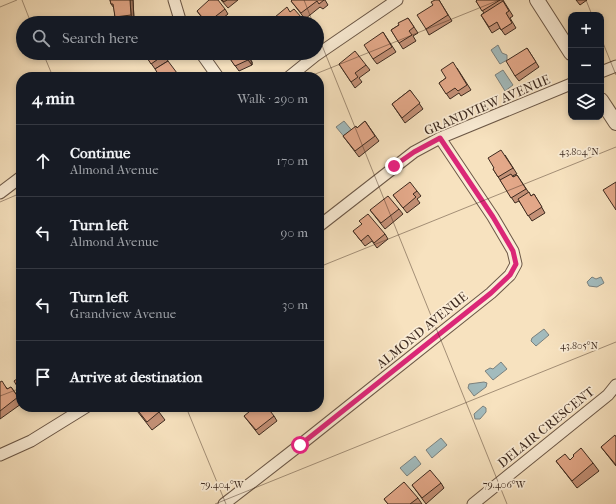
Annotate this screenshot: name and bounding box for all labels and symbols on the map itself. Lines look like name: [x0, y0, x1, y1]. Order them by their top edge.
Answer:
street label: GRANDVIEW AVENUE: [422, 72, 552, 138]
text: 43.804°N: [559, 146, 599, 158]
route end: [385, 157, 403, 175]
street label: ALMOND AVENUE: [373, 289, 471, 372]
text: 43.805°N: [560, 340, 598, 352]
street label: DELAIR CRESCENT: [495, 383, 597, 470]
route start: [291, 436, 309, 454]
text: 79.404°W: [201, 479, 245, 491]
text: 79.406°W: [483, 479, 526, 491]

